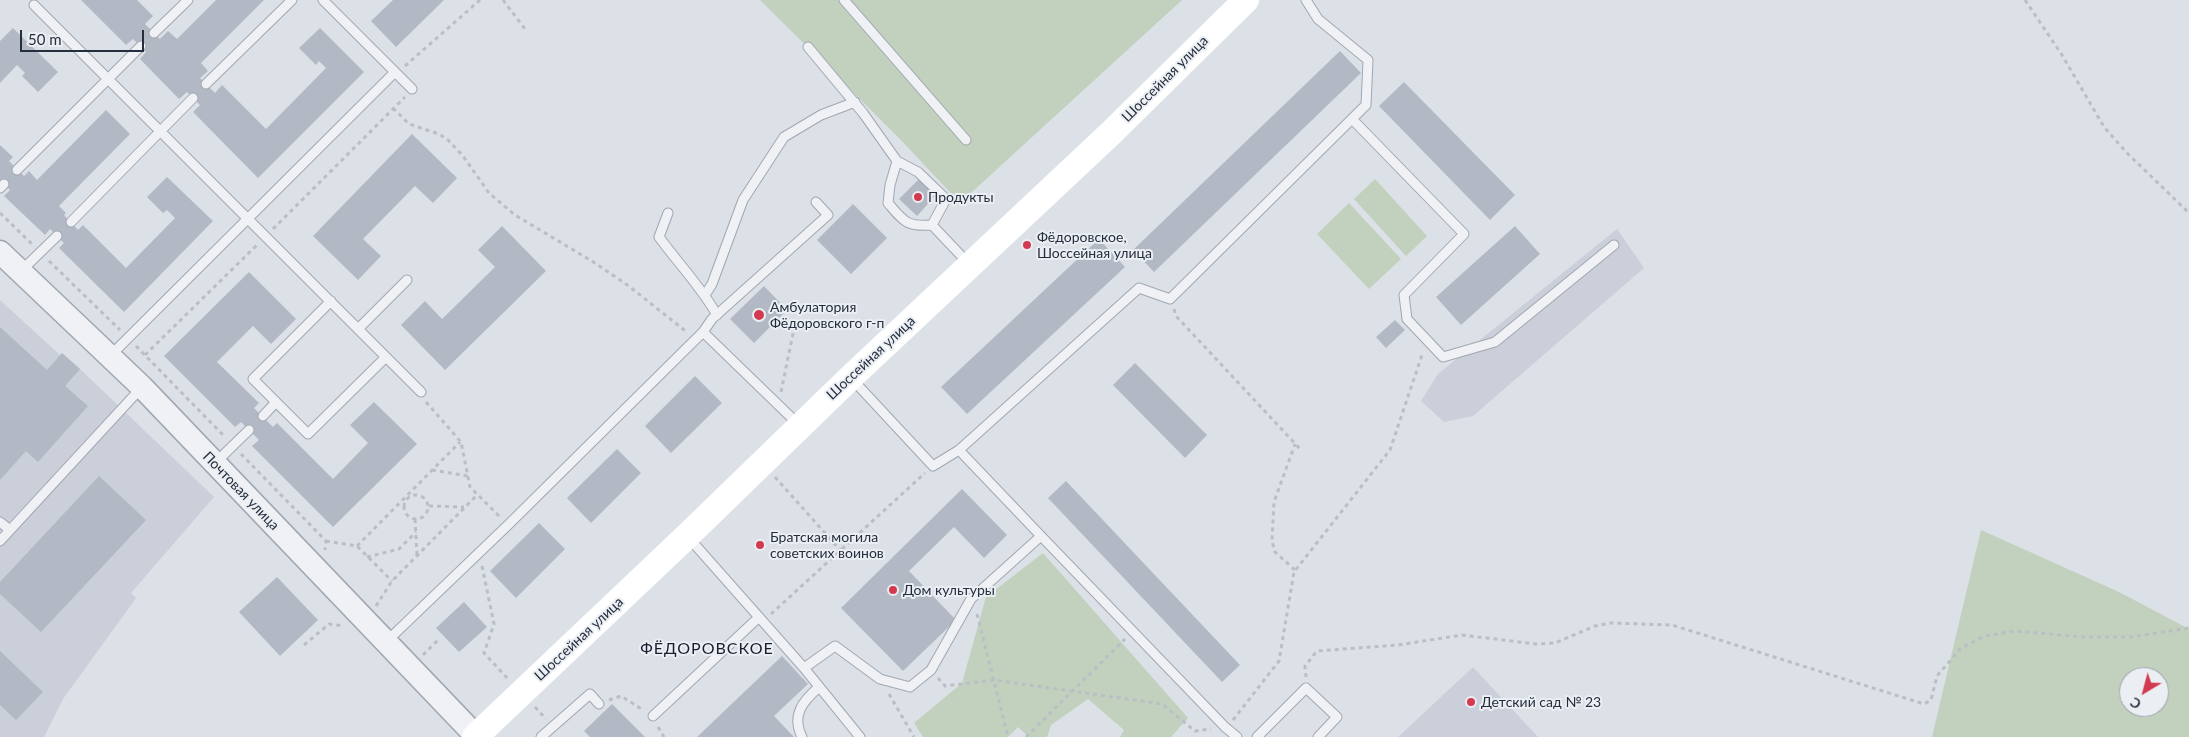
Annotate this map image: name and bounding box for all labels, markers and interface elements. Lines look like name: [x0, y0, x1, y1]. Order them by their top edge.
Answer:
scale bar: [22, 20, 146, 52]
text: 50 m: [28, 30, 62, 48]
street label: Шоссейная улица: [1118, 32, 1212, 126]
place label: Продукты: [928, 189, 994, 205]
marker: Продукты: [912, 191, 924, 203]
place label: Фёдоровское, Шоссейная улица: [1037, 229, 1152, 262]
marker: Фёдоровское, Шоссейная улица: [1021, 239, 1033, 251]
place label: Амбулатория Фёдоровского г-п: [770, 299, 884, 332]
marker: Амбулатория Фёдоровского г-п: [752, 308, 766, 322]
street label: Шоссейная улица: [823, 313, 919, 403]
street label: Почтовая улица: [199, 448, 283, 534]
place label: Братская могила советских воинов: [770, 529, 884, 562]
marker: Братская могила советских воинов: [754, 539, 766, 551]
place label: Дом культуры: [903, 582, 995, 598]
marker: Дом культуры: [887, 584, 899, 596]
street label: Шоссейная улица: [531, 594, 627, 684]
district label: ФЁДОРОВСКОЕ: [639, 639, 775, 659]
north arrow: [2119, 667, 2169, 717]
place label: Детский сад № 23: [1481, 694, 1601, 710]
text: С: [2126, 694, 2144, 713]
marker: Детский сад № 23: [1465, 696, 1477, 708]

